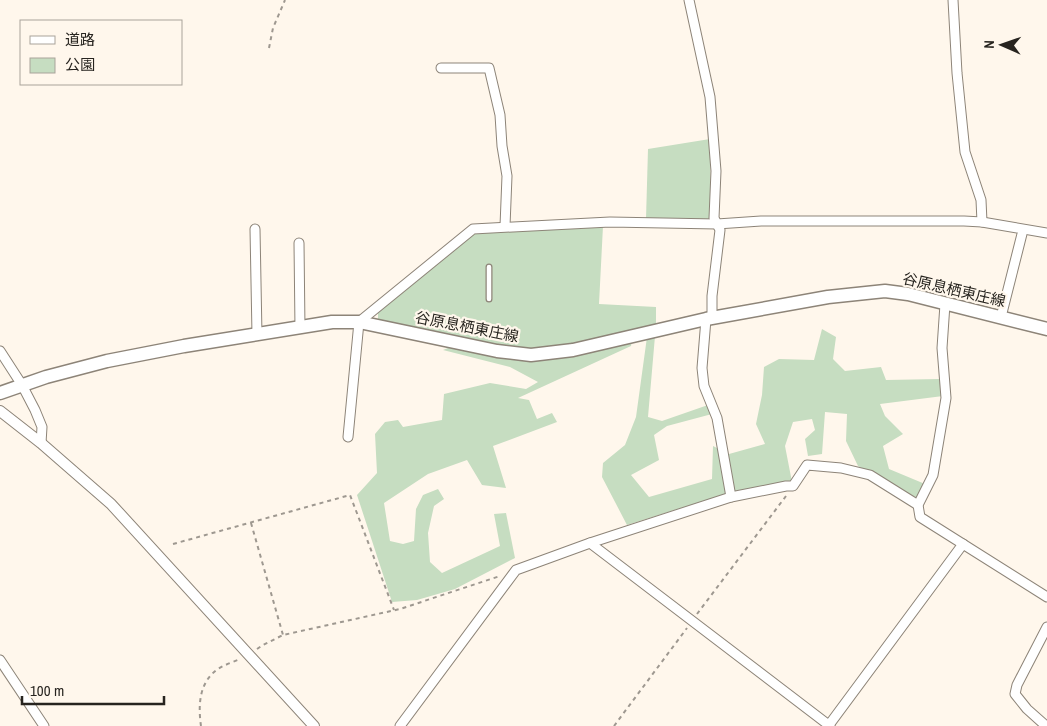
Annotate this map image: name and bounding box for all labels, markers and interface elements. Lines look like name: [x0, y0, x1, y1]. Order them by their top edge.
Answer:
legend: [20, 20, 182, 85]
north arrow: [977, 20, 1027, 70]
text: 道路: [65, 29, 95, 50]
text: N: [980, 40, 998, 49]
text: 公園: [65, 54, 95, 75]
street label: 谷原息栖東庄線: [901, 267, 1008, 312]
street label: 谷原息栖東庄線: [414, 306, 521, 347]
scale bar: [22, 674, 165, 706]
text: 100 m: [30, 680, 64, 701]

